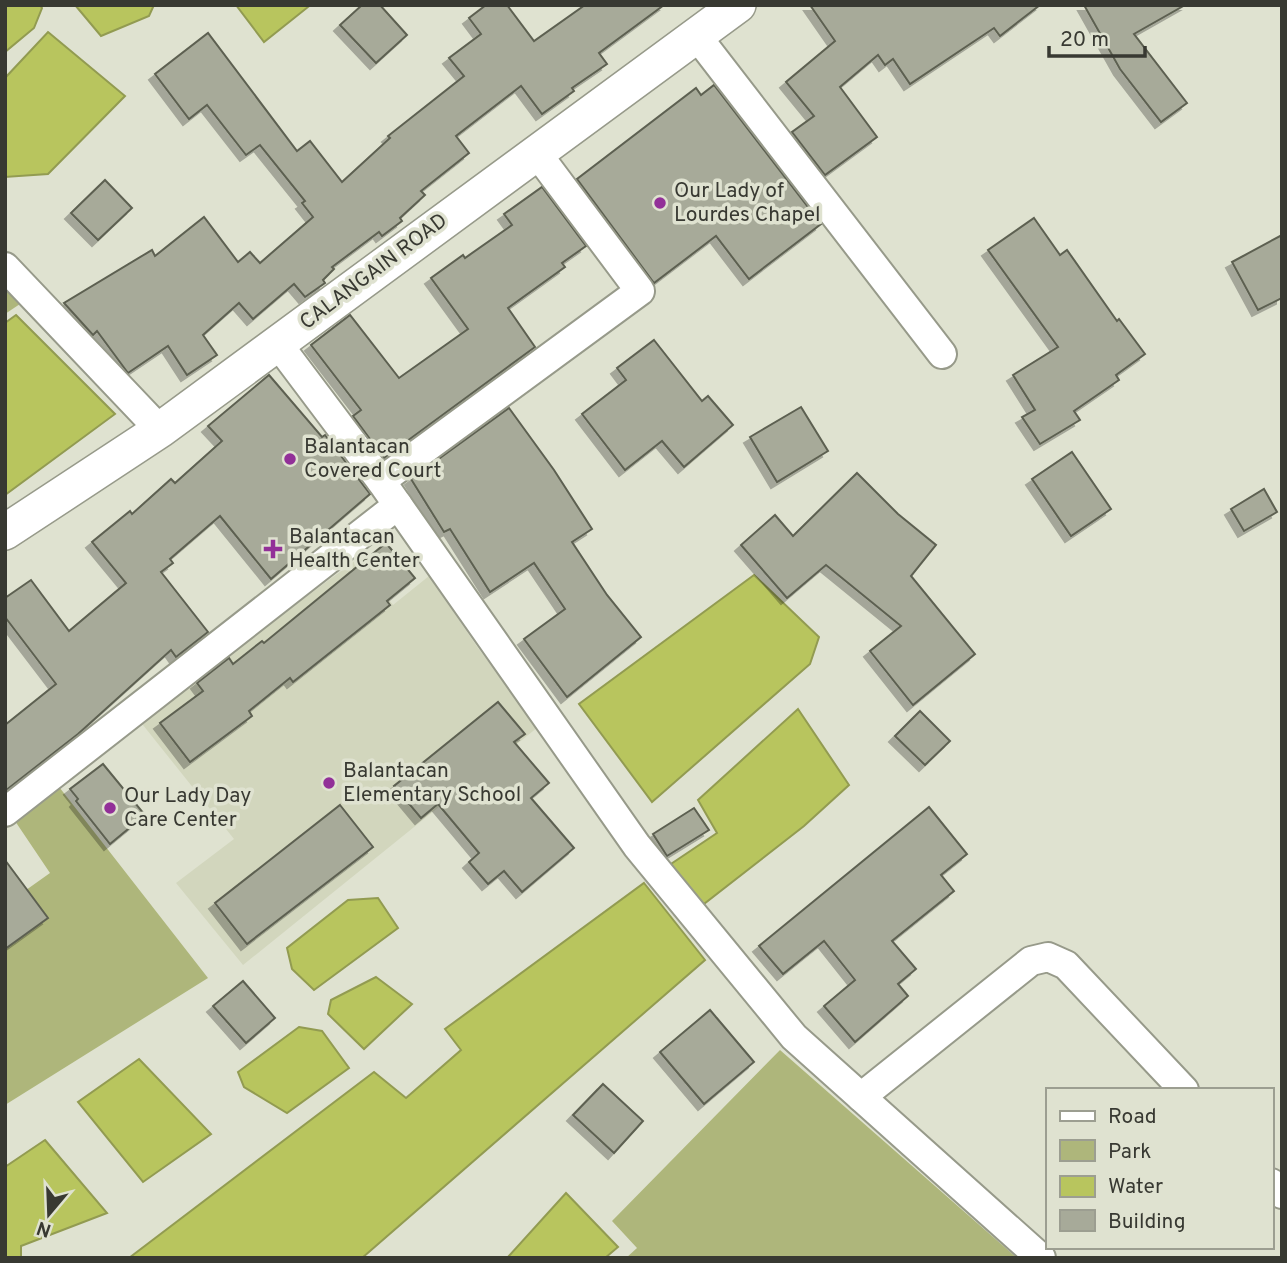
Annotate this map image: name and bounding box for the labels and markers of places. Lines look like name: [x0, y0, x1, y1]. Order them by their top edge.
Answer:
place label: Our Lady of Lourdes Chapel: [674, 178, 821, 229]
marker: Our Lady of Lourdes Chapel: [652, 195, 668, 211]
place label: Balantacan Covered Court: [304, 434, 441, 485]
marker: Balantacan Covered Court: [282, 451, 298, 467]
place label: Balantacan Health Center: [289, 524, 420, 575]
marker: Balantacan Health Center: [263, 539, 283, 559]
place label: Balantacan Elementary School: [343, 758, 521, 809]
marker: Balantacan Elementary School: [321, 775, 337, 791]
place label: Our Lady Day Care Center: [124, 783, 251, 834]
marker: Our Lady Day Care Center: [102, 800, 118, 816]

